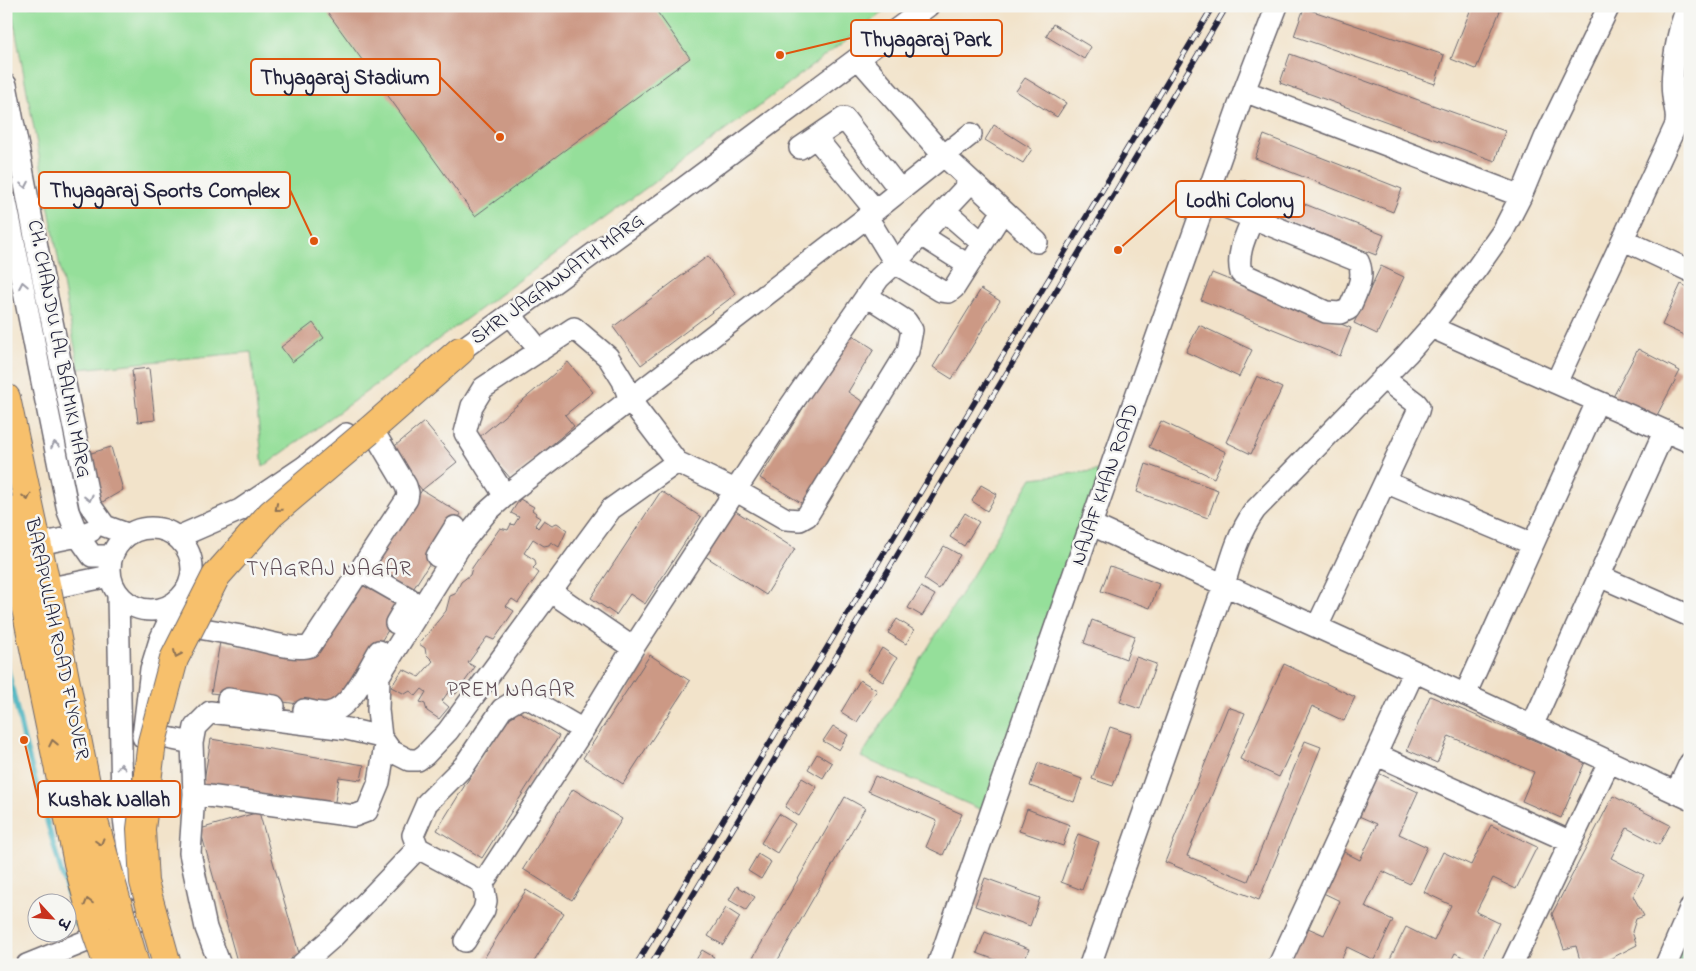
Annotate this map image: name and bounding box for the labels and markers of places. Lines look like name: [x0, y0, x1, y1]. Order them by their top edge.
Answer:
callout: Thyagaraj Park: [851, 20, 1002, 56]
callout: Thyagaraj Stadium: [251, 59, 440, 95]
callout: Thyagaraj Sports Complex: [39, 172, 290, 208]
callout: Lodhi Colony: [1176, 181, 1304, 217]
callout: Kushak Nallah: [38, 781, 180, 817]

